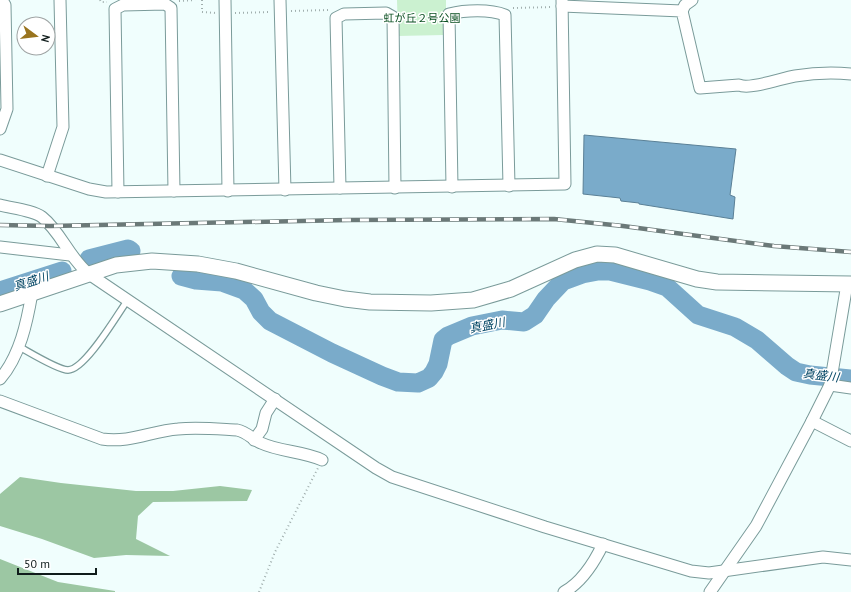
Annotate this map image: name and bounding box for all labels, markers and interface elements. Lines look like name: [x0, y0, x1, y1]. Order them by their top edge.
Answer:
park label: 虹が丘２号公園: [384, 11, 461, 25]
north arrow: [16, 16, 56, 56]
text: N: [38, 33, 53, 44]
water label: 真盛川: [12, 268, 52, 294]
water label: 真盛川: [468, 314, 508, 336]
water label: 真盛川: [802, 365, 842, 385]
scale bar: [18, 550, 96, 576]
text: 50 m: [24, 556, 50, 571]

